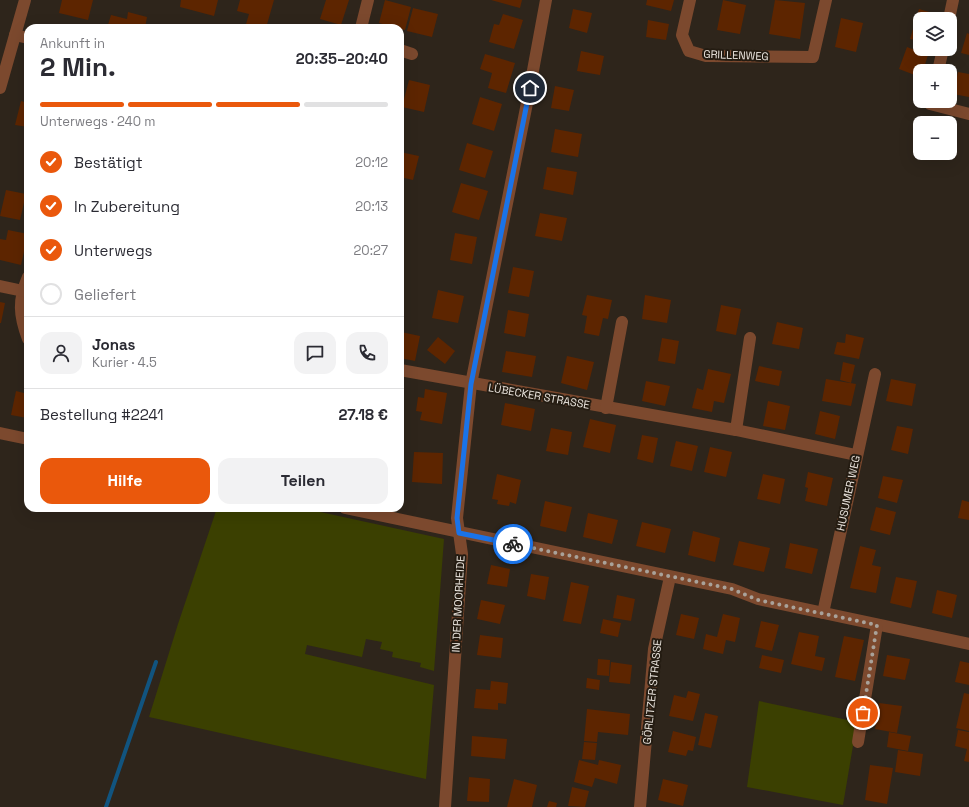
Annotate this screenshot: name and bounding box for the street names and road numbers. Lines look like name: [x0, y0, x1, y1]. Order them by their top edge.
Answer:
street label: GRILLENWEG: [703, 47, 769, 63]
street label: LÜBECKER STRASSE: [487, 379, 591, 412]
street label: HUSUMER WEG: [833, 454, 863, 532]
street label: IN DER MOORHEIDE: [448, 555, 468, 653]
street label: GÖRLITZER STRASSE: [639, 639, 664, 745]

